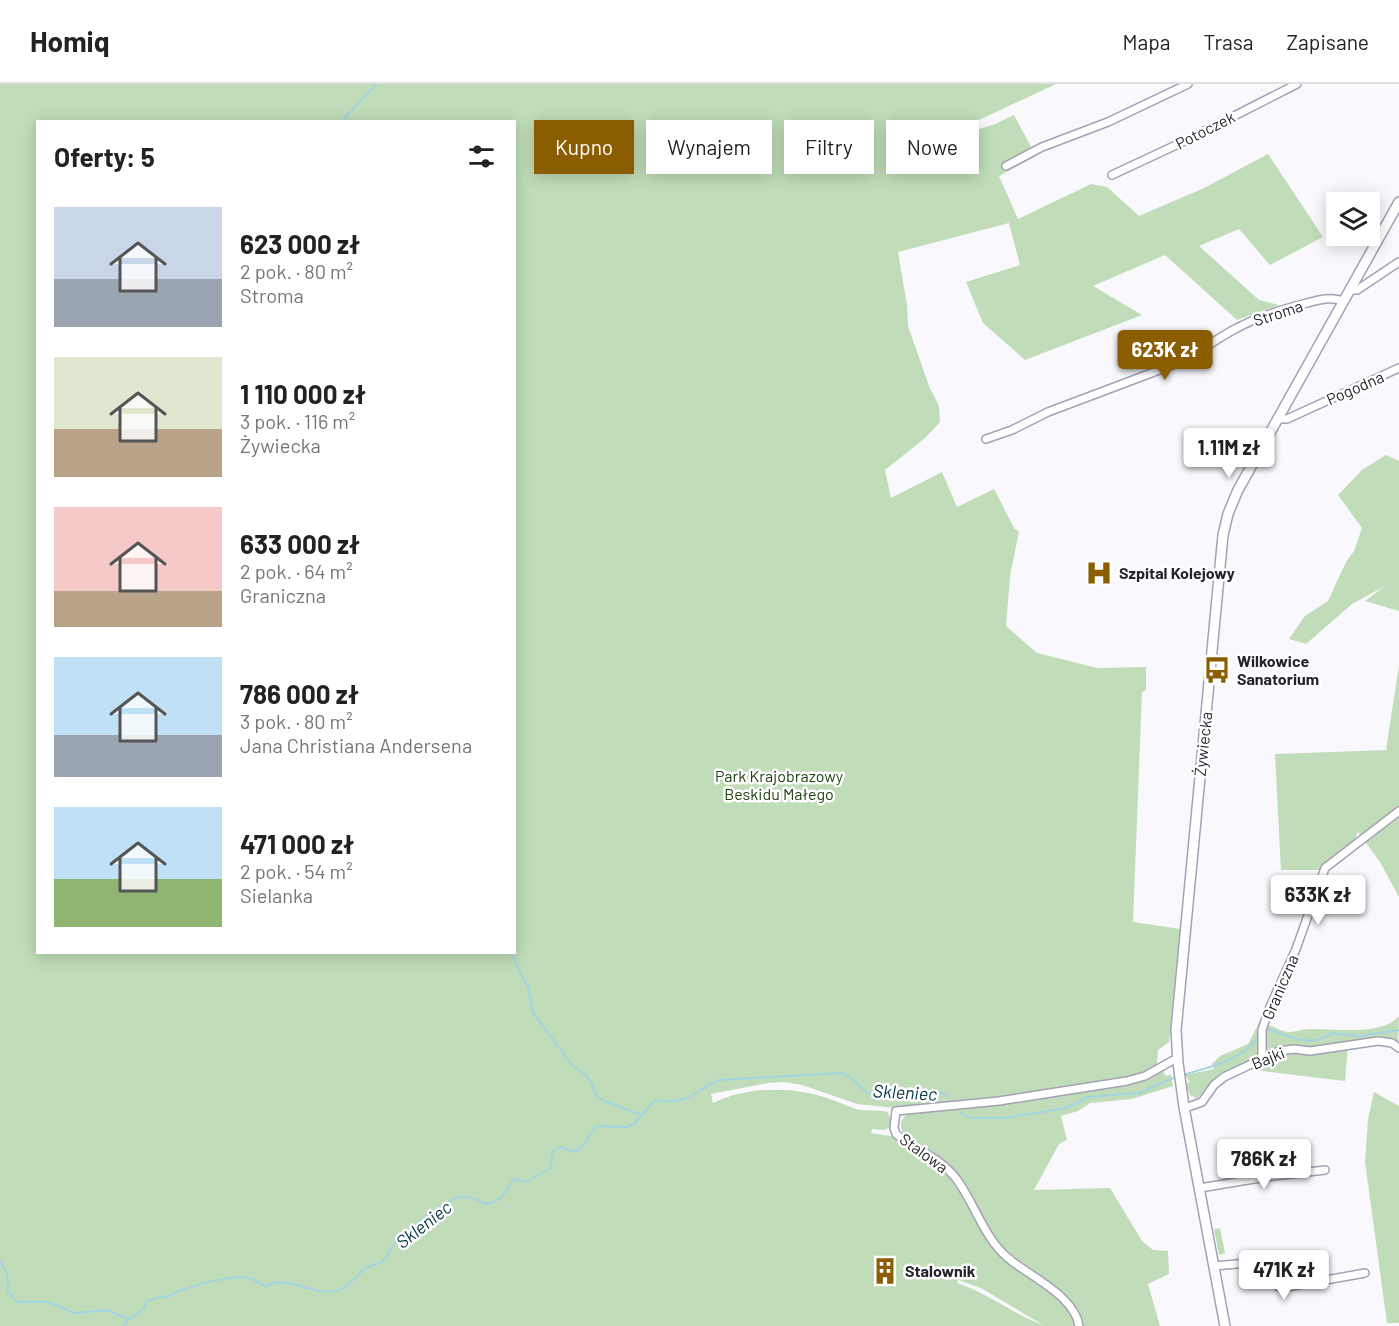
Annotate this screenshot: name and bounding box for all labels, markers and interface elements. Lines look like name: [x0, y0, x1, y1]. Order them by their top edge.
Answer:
text: Homiq: [30, 24, 110, 58]
text: Mapa: [1123, 29, 1171, 54]
text: Trasa: [1204, 29, 1254, 54]
text: Zapisane: [1287, 29, 1369, 54]
street label: Potoczek: [1172, 107, 1238, 153]
chip: Kupno: [534, 120, 634, 174]
chip: Wynajem: [646, 120, 772, 174]
chip: Filtry: [784, 120, 874, 174]
chip: Nowe: [886, 120, 979, 174]
icon: filters: [465, 140, 498, 173]
text: Oferty: 5: [54, 141, 155, 172]
map controls: [1326, 192, 1380, 246]
button: layers: [1326, 192, 1380, 246]
text: 623 000 zł: [240, 228, 360, 259]
icon: home: [102, 231, 174, 303]
text: 2 pok. · 80 m²: [240, 259, 353, 283]
text: Stroma: [240, 283, 304, 307]
street label: Stroma: [1251, 296, 1305, 329]
pin: 623K zł: [1110, 330, 1220, 381]
text: 623K zł: [1132, 337, 1198, 361]
street label: Pogodna: [1323, 367, 1386, 409]
text: 1 110 000 zł: [240, 378, 366, 409]
icon: home: [102, 381, 174, 453]
text: 3 pok. · 116 m²: [240, 409, 355, 433]
pin: 1.11M zł: [1167, 428, 1291, 479]
text: Żywiecka: [240, 433, 321, 457]
text: 1.11M zł: [1198, 435, 1260, 459]
text: 633 000 zł: [240, 528, 360, 559]
icon: home: [102, 531, 174, 603]
hospital icon: Szpital Kolejowy: [1084, 558, 1114, 588]
text: 2 pok. · 64 m²: [240, 559, 353, 583]
place label: Szpital Kolejowy: [1119, 563, 1235, 582]
text: Graniczna: [240, 583, 326, 607]
place label: Wilkowice Sanatorium: [1237, 651, 1319, 688]
bus stop icon: Wilkowice Sanatorium: [1202, 655, 1232, 685]
text: 786 000 zł: [240, 678, 359, 709]
icon: home: [102, 681, 174, 753]
text: 3 pok. · 80 m²: [240, 709, 353, 733]
street label: Żywiecka: [1190, 711, 1215, 777]
text: Jana Christiana Andersena: [240, 733, 472, 757]
park label: Park Krajobrazowy Beskidu Małego: [715, 766, 844, 803]
text: 471 000 zł: [240, 828, 354, 859]
icon: home: [102, 831, 174, 903]
text: 2 pok. · 54 m²: [240, 859, 353, 883]
pin: 633K zł: [1263, 875, 1373, 926]
text: 633K zł: [1285, 882, 1351, 906]
text: Sielanka: [240, 883, 313, 907]
street label: Graniczna: [1257, 951, 1302, 1022]
street label: Bajki: [1248, 1042, 1287, 1073]
water label: Skleniec: [872, 1079, 938, 1105]
street label: Stalowa: [896, 1129, 952, 1176]
pin: 786K zł: [1209, 1139, 1319, 1190]
text: 786K zł: [1231, 1146, 1297, 1170]
water label: Skleniec: [391, 1196, 456, 1253]
pin: 471K zł: [1229, 1250, 1339, 1301]
building icon: Stalownik: [870, 1256, 900, 1286]
text: 471K zł: [1253, 1257, 1315, 1281]
place label: Stalownik: [905, 1261, 976, 1280]

